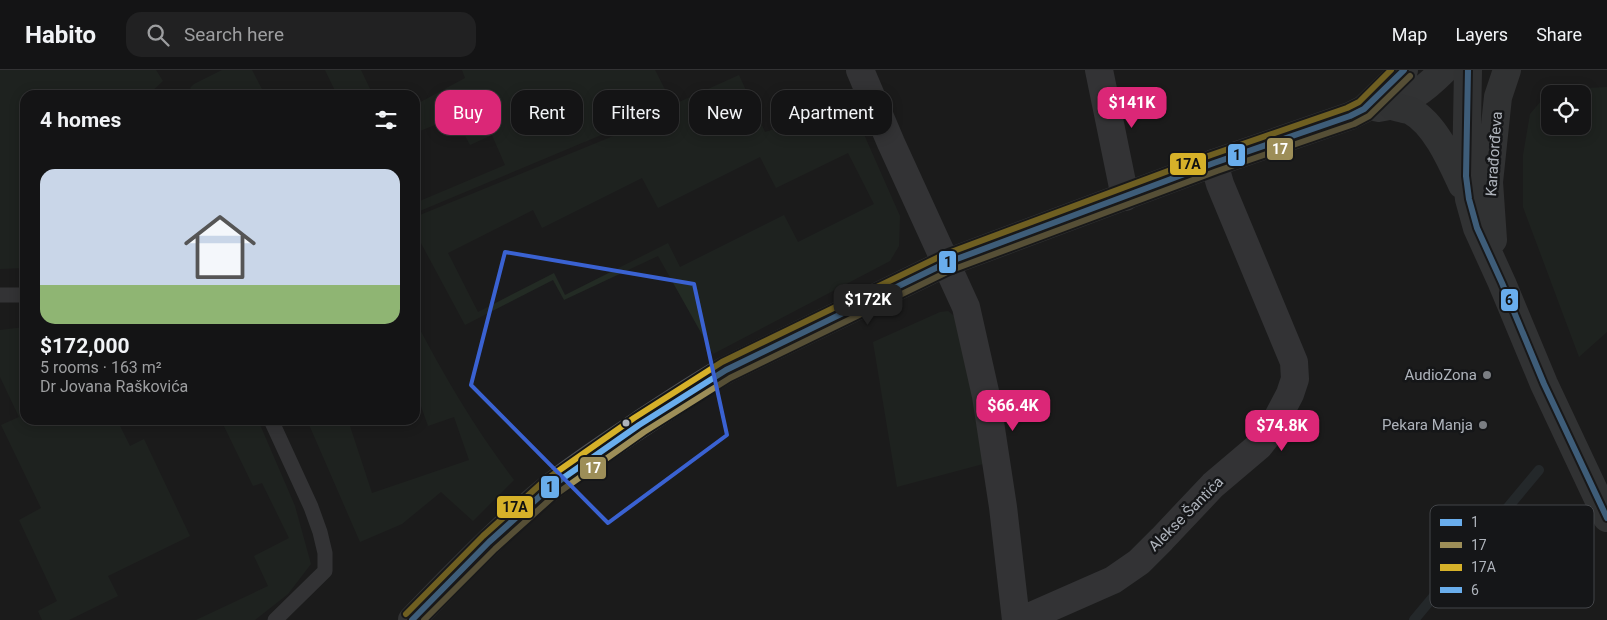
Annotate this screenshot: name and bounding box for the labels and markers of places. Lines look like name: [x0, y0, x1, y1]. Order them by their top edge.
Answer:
pin: $141K: [1097, 87, 1167, 129]
pin: $172K: [833, 284, 903, 326]
place label: AudioZona: [1405, 366, 1477, 384]
marker: AudioZona: [1481, 369, 1493, 381]
pin: $66.4K: [972, 390, 1054, 432]
pin: $74.8K: [1241, 410, 1323, 452]
place label: Pekara Manja: [1382, 416, 1473, 434]
unlabelled marker: [621, 418, 631, 428]
marker: Pekara Manja: [1477, 419, 1489, 431]

